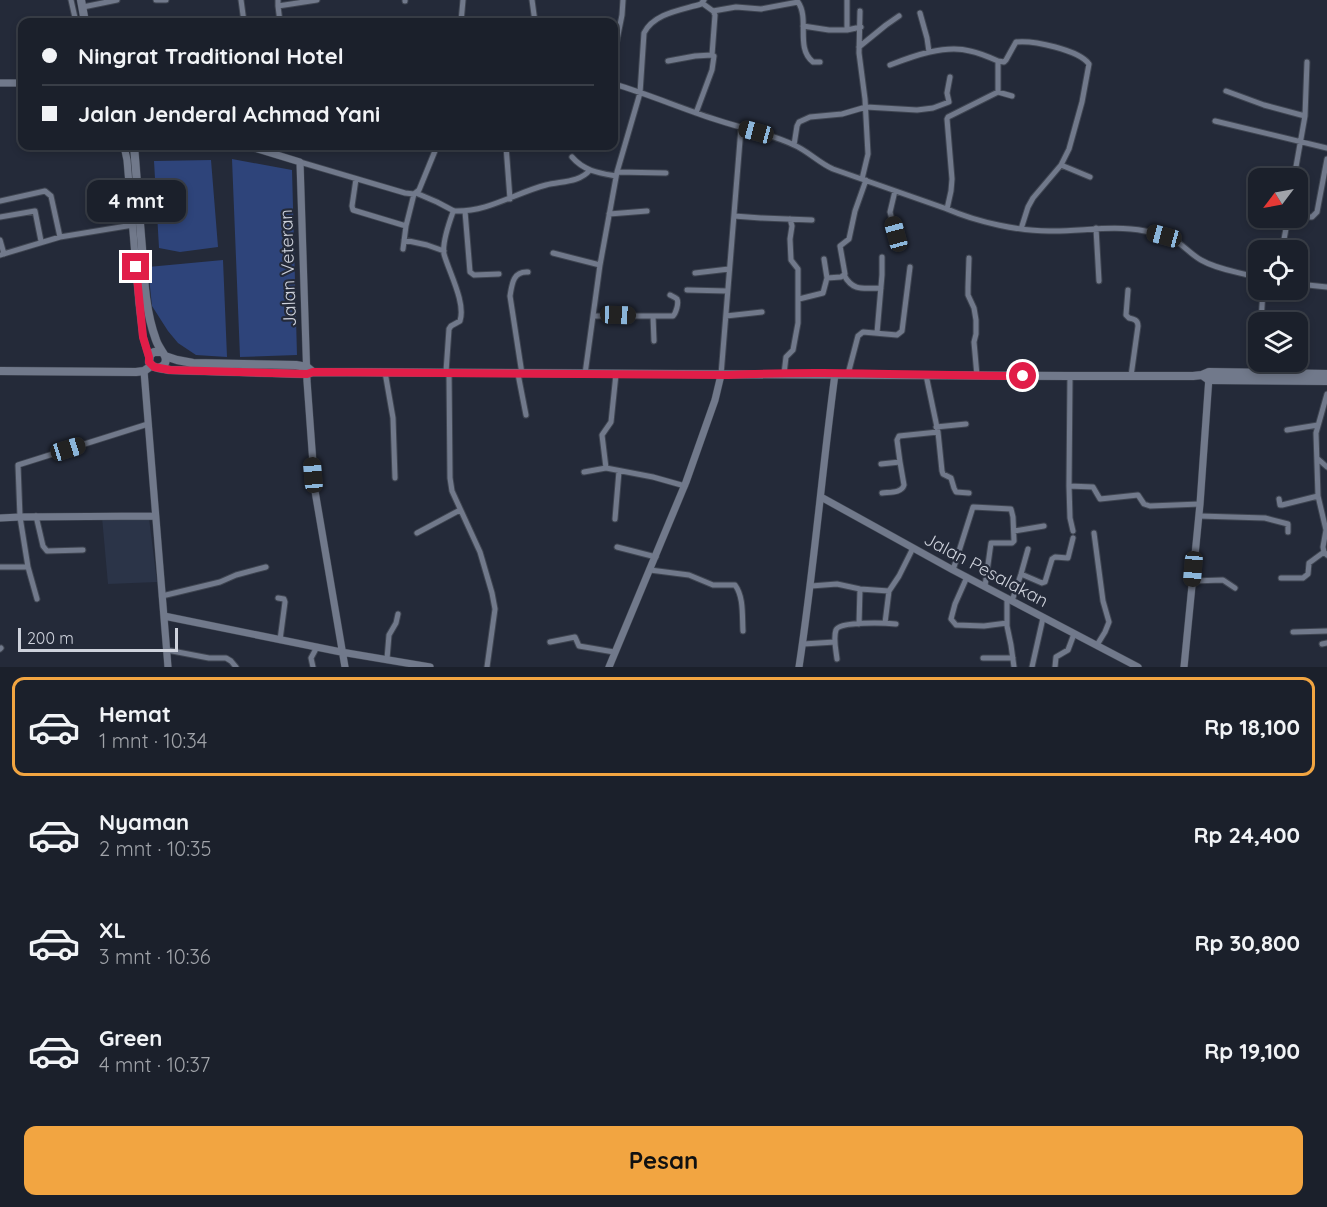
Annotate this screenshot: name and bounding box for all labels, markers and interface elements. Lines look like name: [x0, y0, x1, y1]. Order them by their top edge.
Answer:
text: Ningrat Traditional Hotel: [78, 42, 344, 70]
text: Jalan Jenderal Achmad Yani: [78, 100, 380, 128]
car: [736, 119, 776, 145]
north arrow: [1248, 168, 1308, 228]
map controls: [1248, 168, 1308, 372]
callout: 4 mnt: [86, 180, 186, 222]
text: 4 mnt: [109, 188, 164, 213]
street label: Jalan Veteran: [274, 209, 301, 327]
car: [883, 214, 909, 254]
car: [1144, 223, 1184, 249]
button: locate: [1248, 240, 1308, 300]
route end: [122, 253, 149, 280]
car: [600, 305, 636, 325]
button: layers: [1248, 312, 1308, 372]
route start: [1009, 362, 1036, 389]
car: [48, 435, 88, 463]
car: [302, 456, 324, 494]
street label: Jalan Pesalakan: [920, 527, 1052, 612]
car: [1182, 550, 1204, 588]
scale bar: [18, 625, 178, 652]
text: 200 m: [27, 628, 74, 648]
icon: car: [27, 700, 81, 754]
text: Hemat: [99, 700, 171, 728]
text: Rp 18,100: [1204, 713, 1300, 741]
text: 1 mnt · 10:34: [99, 728, 207, 753]
icon: car: [27, 808, 81, 862]
text: Nyaman: [99, 808, 189, 836]
text: Rp 24,400: [1193, 821, 1300, 849]
text: 2 mnt · 10:35: [99, 836, 211, 861]
icon: car: [27, 916, 81, 970]
text: XL: [99, 916, 126, 944]
text: Rp 30,800: [1194, 929, 1300, 957]
text: 3 mnt · 10:36: [99, 944, 211, 969]
icon: car: [27, 1024, 81, 1078]
text: Green: [99, 1024, 162, 1052]
text: Rp 19,100: [1204, 1037, 1300, 1065]
text: 4 mnt · 10:37: [99, 1052, 210, 1077]
button: Pesan: [24, 1126, 1303, 1195]

